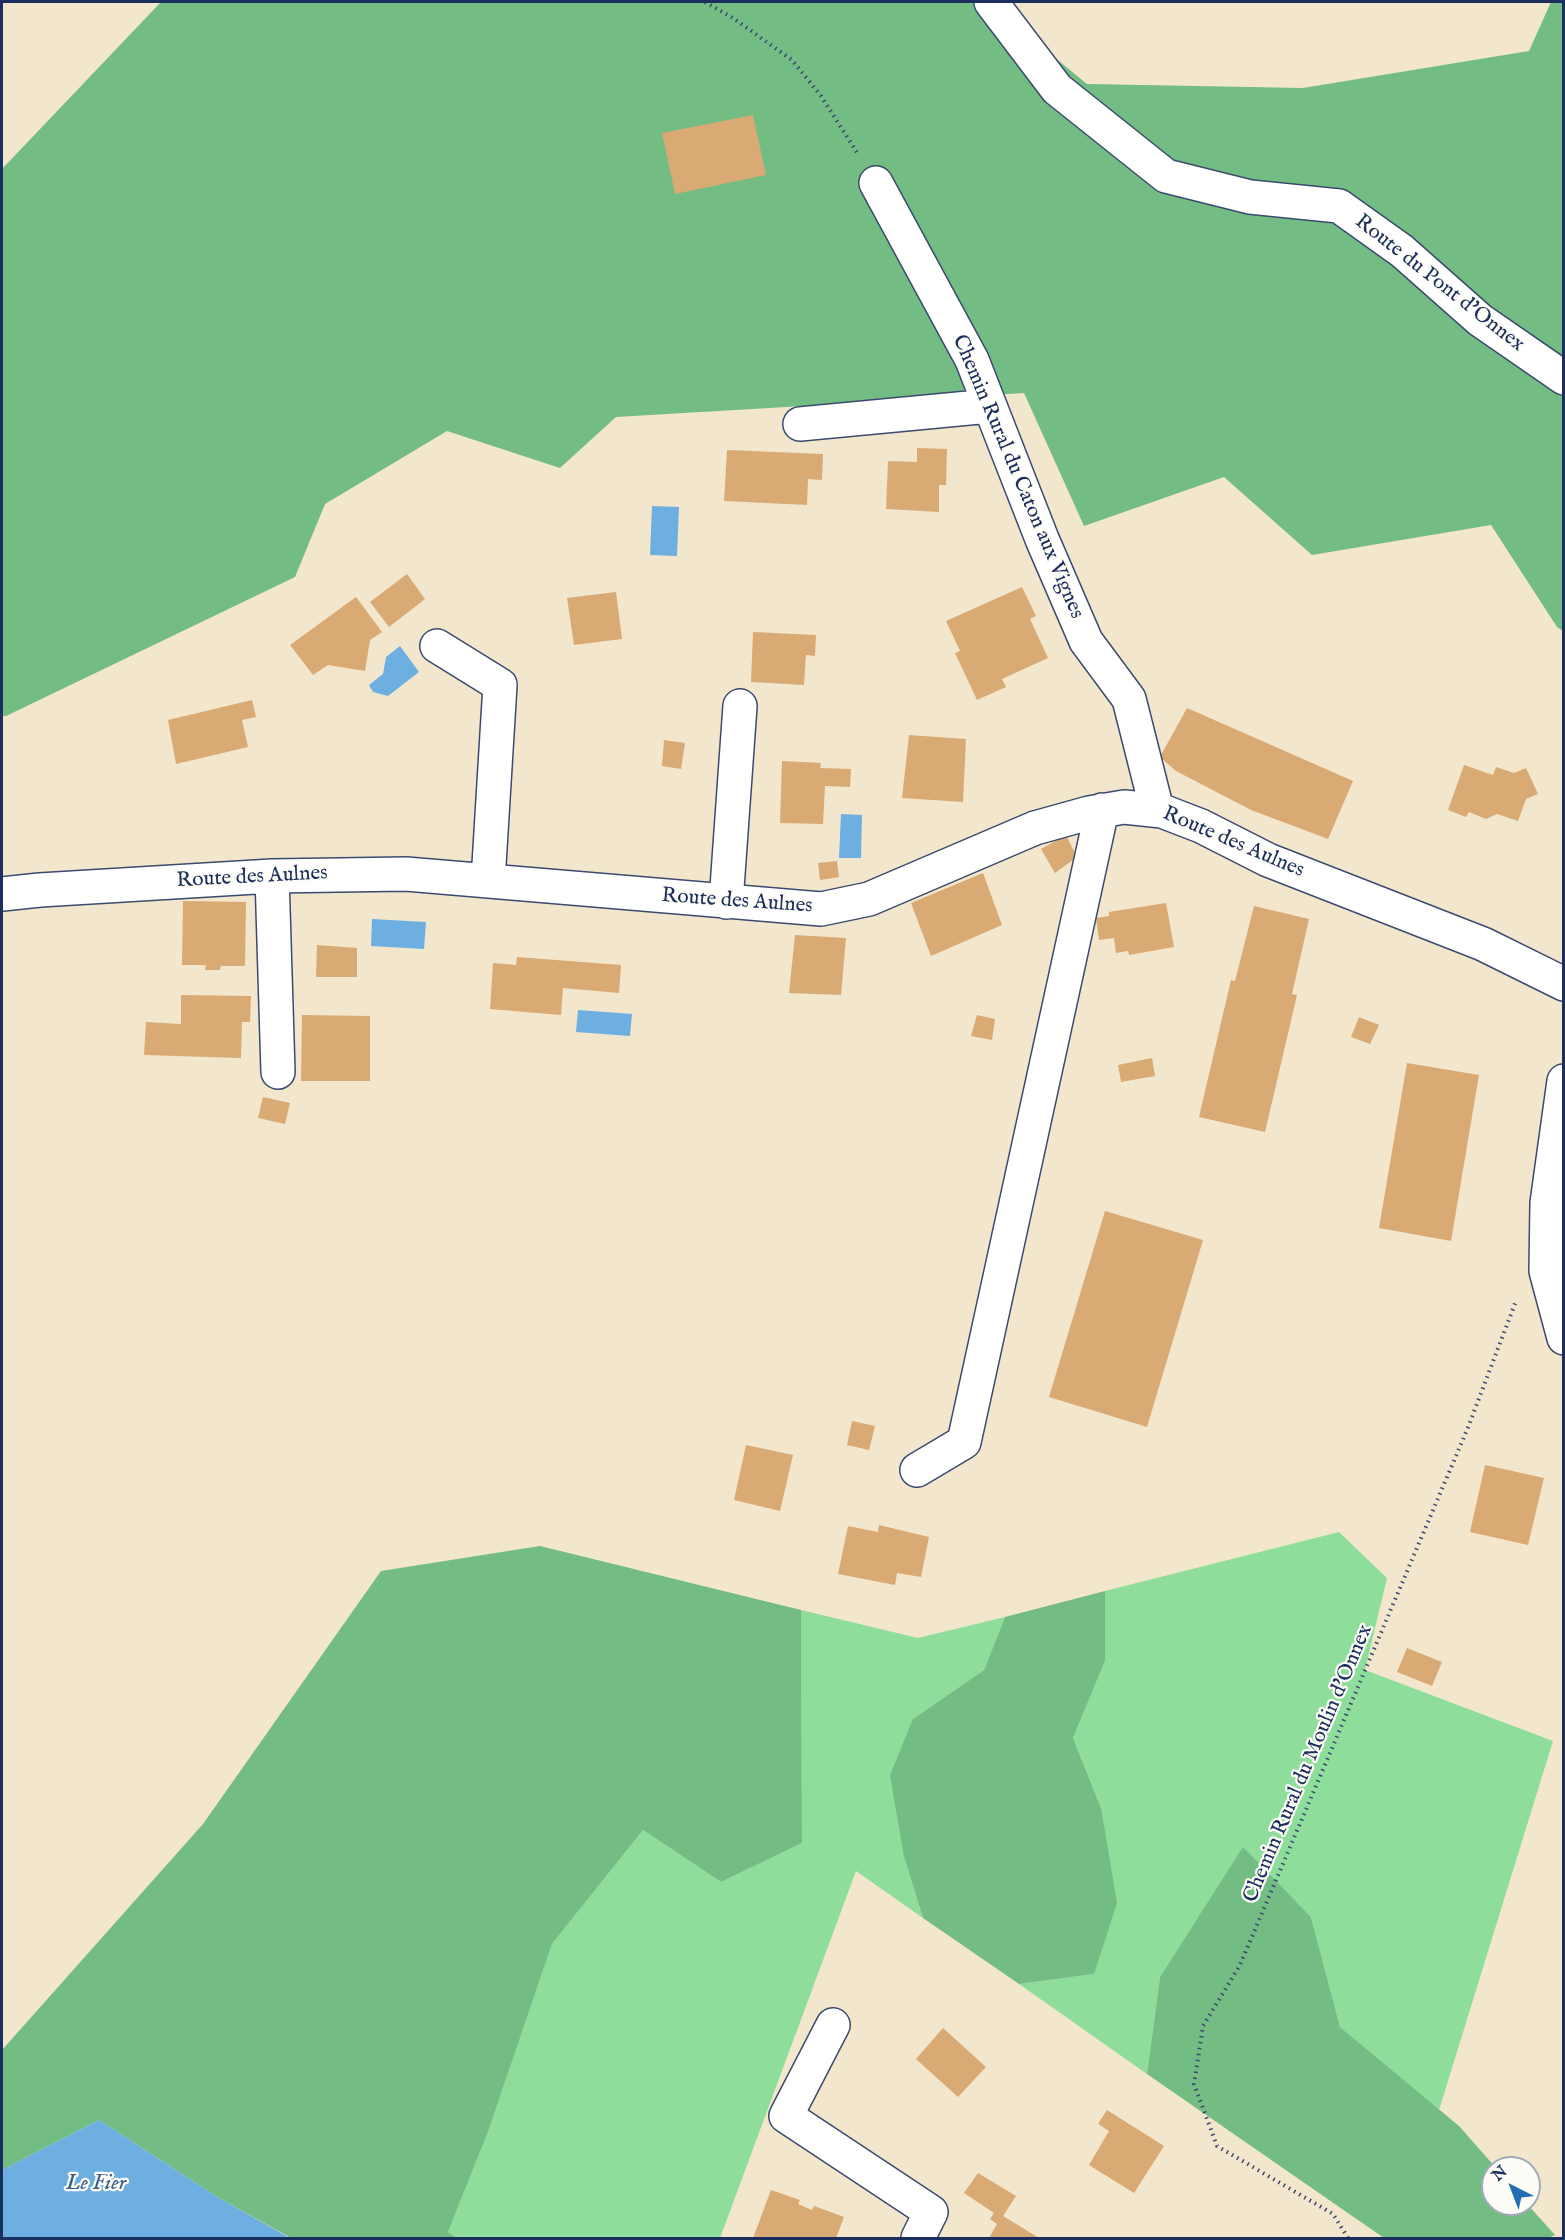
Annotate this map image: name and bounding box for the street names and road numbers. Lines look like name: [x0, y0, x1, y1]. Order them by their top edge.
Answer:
street label: Route du Pont d'Onnex: [1349, 210, 1529, 358]
street label: Chemin Rural du Caton aux Vignes: [946, 331, 1088, 623]
street label: Route des Aulnes: [1158, 802, 1308, 884]
street label: Route des Aulnes: [176, 861, 328, 895]
street label: Route des Aulnes: [661, 884, 813, 920]
street label: Chemin Rural du Moulin d'Onnex: [1239, 1621, 1379, 1907]

